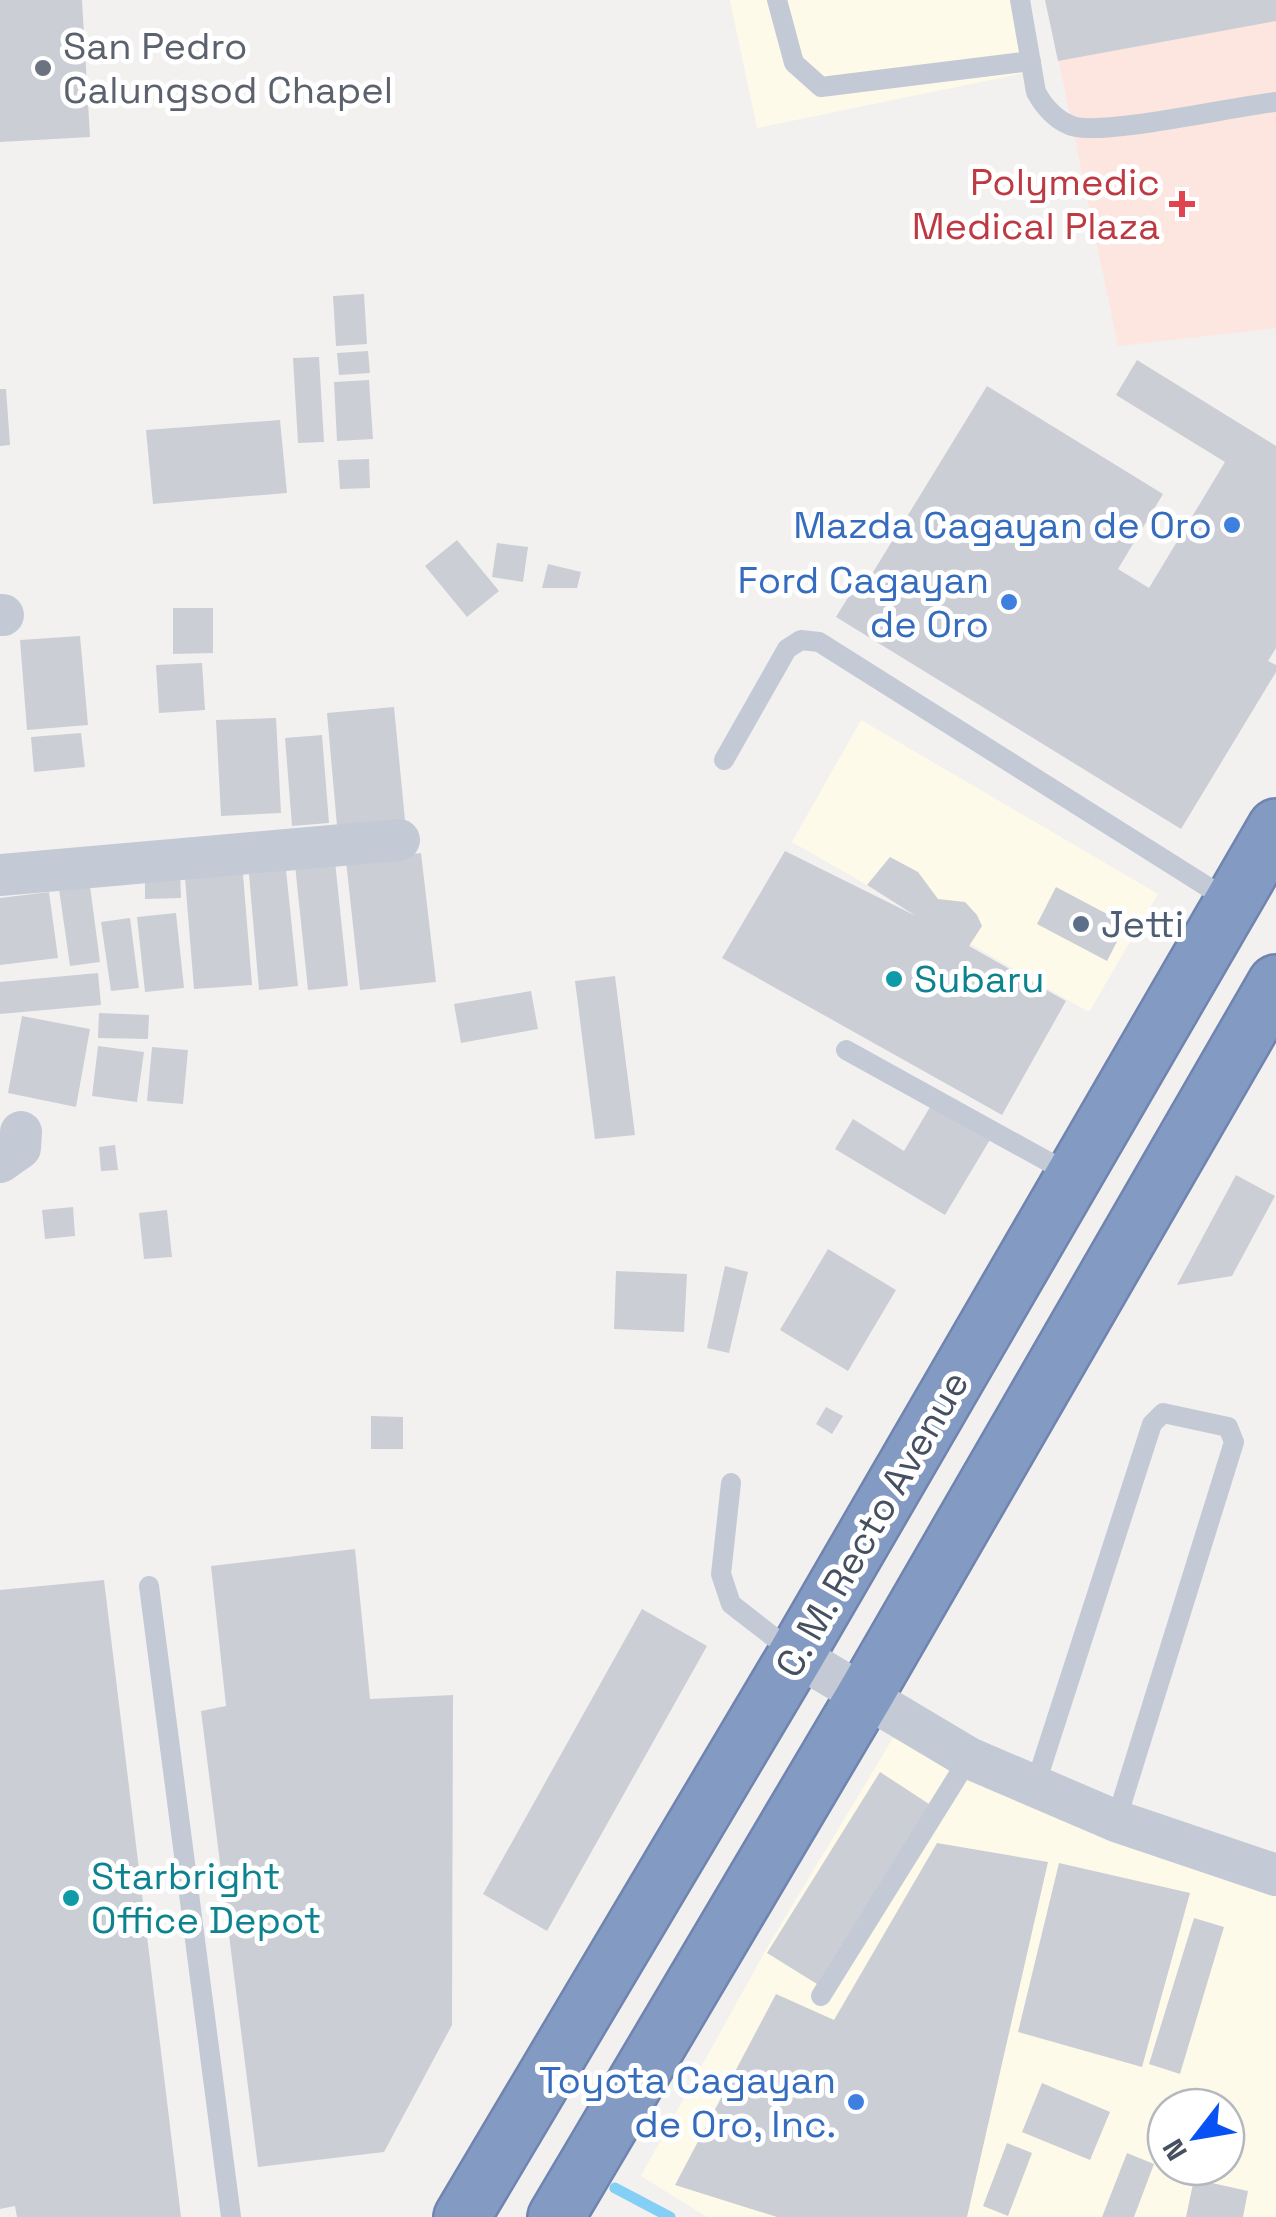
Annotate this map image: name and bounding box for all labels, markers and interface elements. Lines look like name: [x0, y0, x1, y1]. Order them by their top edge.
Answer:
place label: San Pedro Calungsod Chapel: [63, 22, 393, 114]
marker: San Pedro Calungsod Chapel: [32, 57, 54, 79]
place label: Polymedic Medical Plaza: [912, 158, 1160, 250]
marker: Polymedic Medical Plaza: [1169, 191, 1195, 217]
place label: Mazda Cagayan de Oro: [793, 501, 1212, 549]
marker: Mazda Cagayan de Oro: [1221, 514, 1243, 536]
place label: Ford Cagayan de Oro: [737, 556, 989, 648]
marker: Ford Cagayan de Oro: [998, 591, 1020, 613]
place label: Jetti: [1101, 900, 1184, 948]
marker: Jetti: [1070, 913, 1092, 935]
place label: Subaru: [914, 955, 1044, 1003]
marker: Subaru: [883, 968, 905, 990]
street label: C. M. Recto Avenue: [765, 1362, 979, 1686]
place label: Starbright Office Depot: [91, 1852, 321, 1944]
marker: Starbright Office Depot: [60, 1887, 82, 1909]
place label: Toyota Cagayan de Oro, Inc.: [539, 2056, 836, 2148]
north arrow: [1146, 2087, 1246, 2187]
marker: Toyota Cagayan de Oro, Inc.: [845, 2091, 867, 2113]
text: N: [1154, 2133, 1195, 2167]

